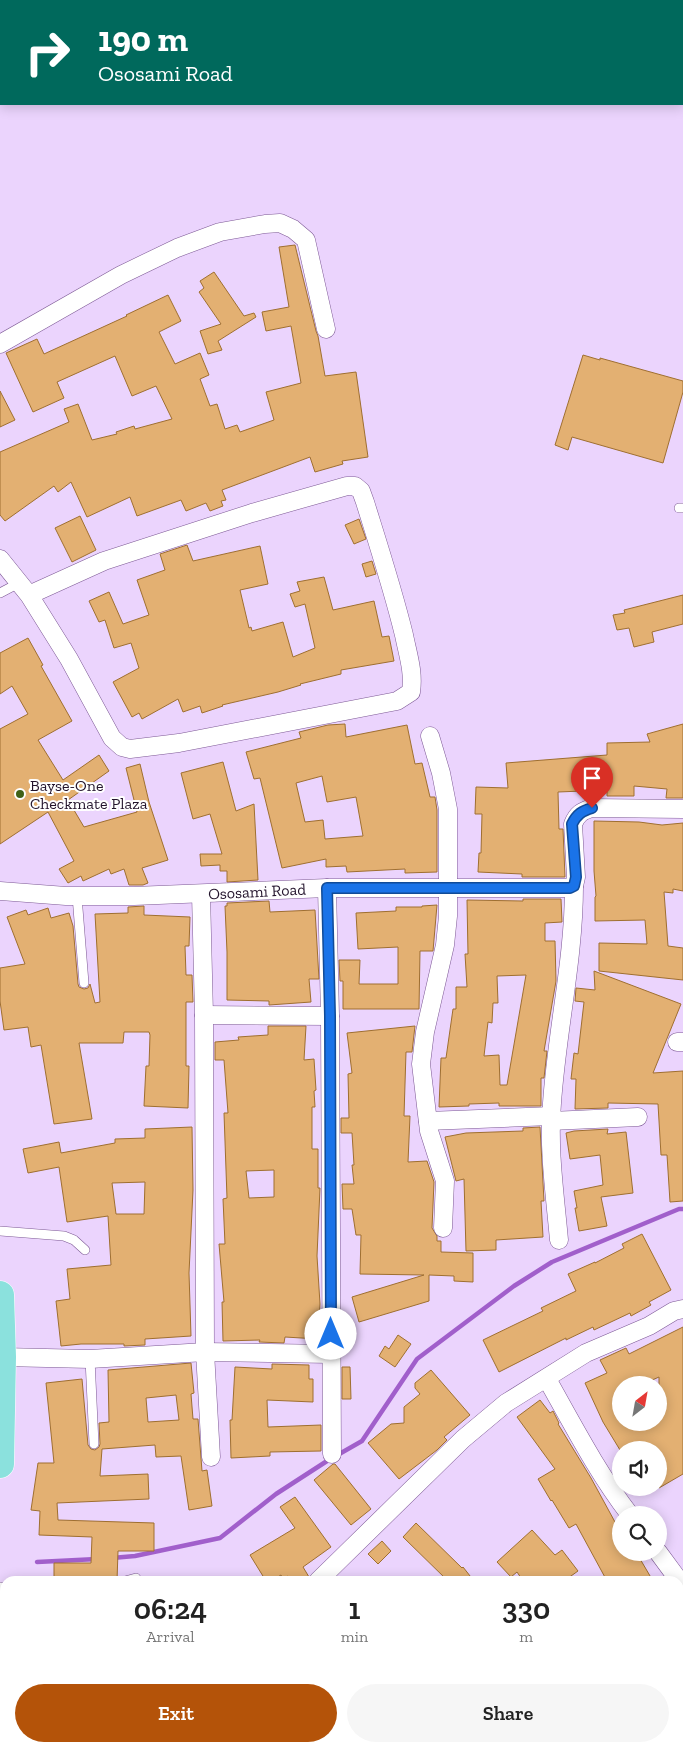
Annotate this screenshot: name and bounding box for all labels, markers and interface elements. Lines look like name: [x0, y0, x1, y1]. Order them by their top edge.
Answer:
text: 190 m: [98, 18, 188, 60]
icon: right: [15, 20, 80, 85]
text: Ososami Road: [98, 60, 233, 87]
pin: [571, 757, 613, 808]
icon: arrive: [578, 764, 606, 792]
place label: Bayse-One Checkmate Plaza: [30, 776, 148, 813]
marker: Bayse-One Checkmate Plaza: [14, 788, 26, 800]
street label: Ososami Road: [208, 879, 307, 904]
position arrow: [304, 1307, 356, 1359]
north arrow: [612, 1376, 668, 1431]
map controls: [612, 1376, 667, 1561]
button: sound: [612, 1441, 667, 1496]
button: search: [612, 1506, 667, 1561]
text: 06:24: [134, 1591, 207, 1627]
text: 1: [348, 1591, 360, 1627]
text: 330: [502, 1591, 550, 1627]
text: Arrival: [146, 1627, 194, 1646]
text: min: [341, 1627, 368, 1646]
text: m: [519, 1627, 533, 1646]
button: Exit: [15, 1684, 337, 1742]
button: Share: [347, 1684, 669, 1742]

